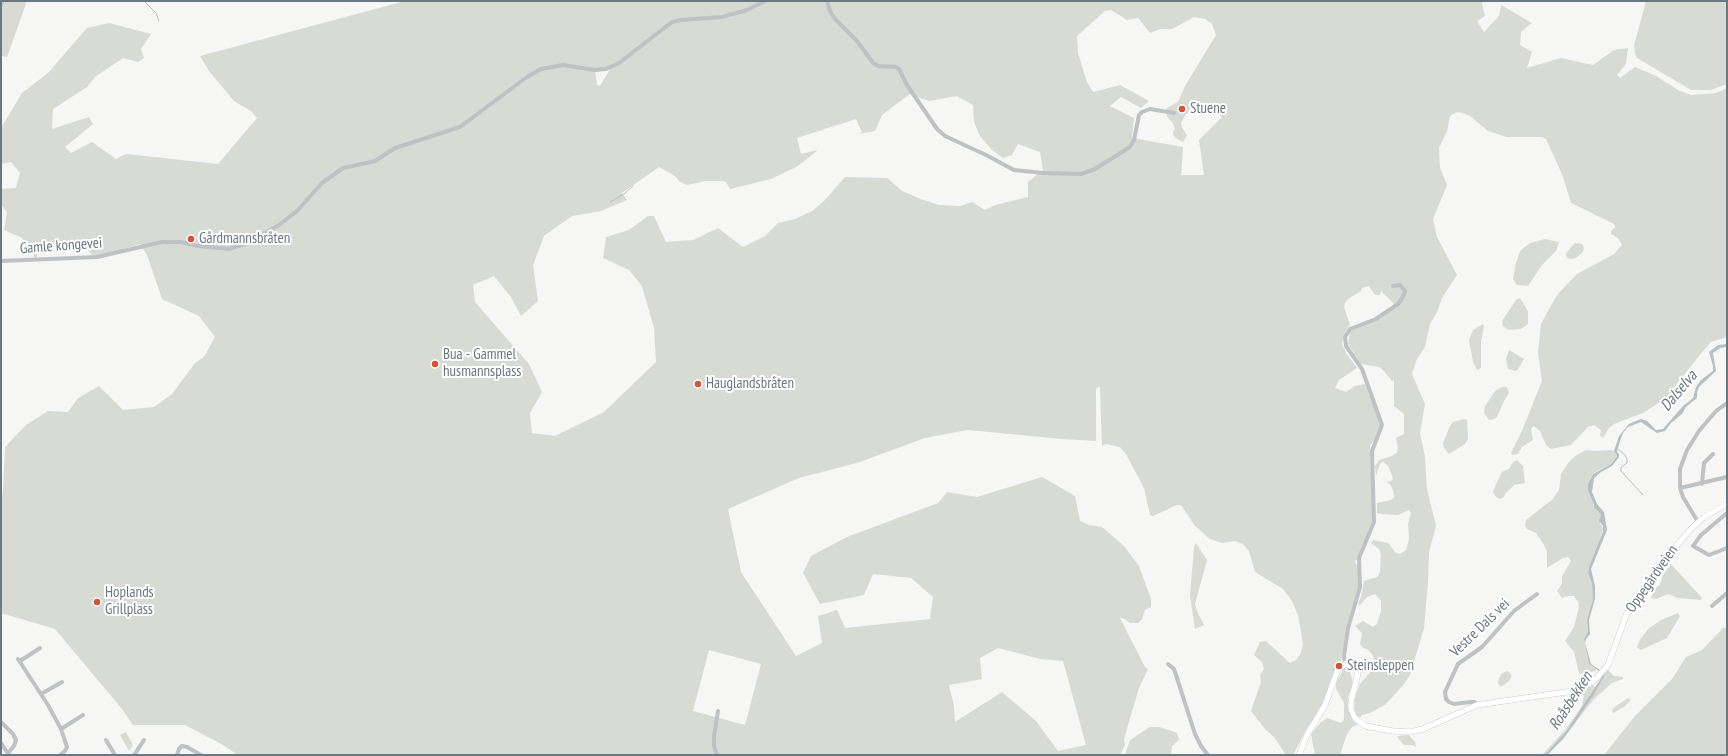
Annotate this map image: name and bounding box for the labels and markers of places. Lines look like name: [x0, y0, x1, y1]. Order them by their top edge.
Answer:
place label: Stuene: [1190, 100, 1226, 118]
marker: Stuene: [1177, 104, 1187, 114]
place label: Gårdmannsbråten: [199, 230, 290, 248]
marker: Gårdmannsbråten: [186, 234, 196, 244]
place label: Bua - Gammel husmannsplass: [443, 346, 521, 381]
marker: Bua - Gammel husmannsplass: [430, 359, 440, 369]
place label: Hauglandsbråten: [706, 375, 794, 393]
marker: Hauglandsbråten: [693, 379, 703, 389]
place label: Hoplands Grillplass: [105, 584, 154, 619]
marker: Hoplands Grillplass: [92, 597, 102, 607]
place label: Steinsleppen: [1347, 657, 1414, 675]
marker: Steinsleppen: [1334, 661, 1344, 671]

